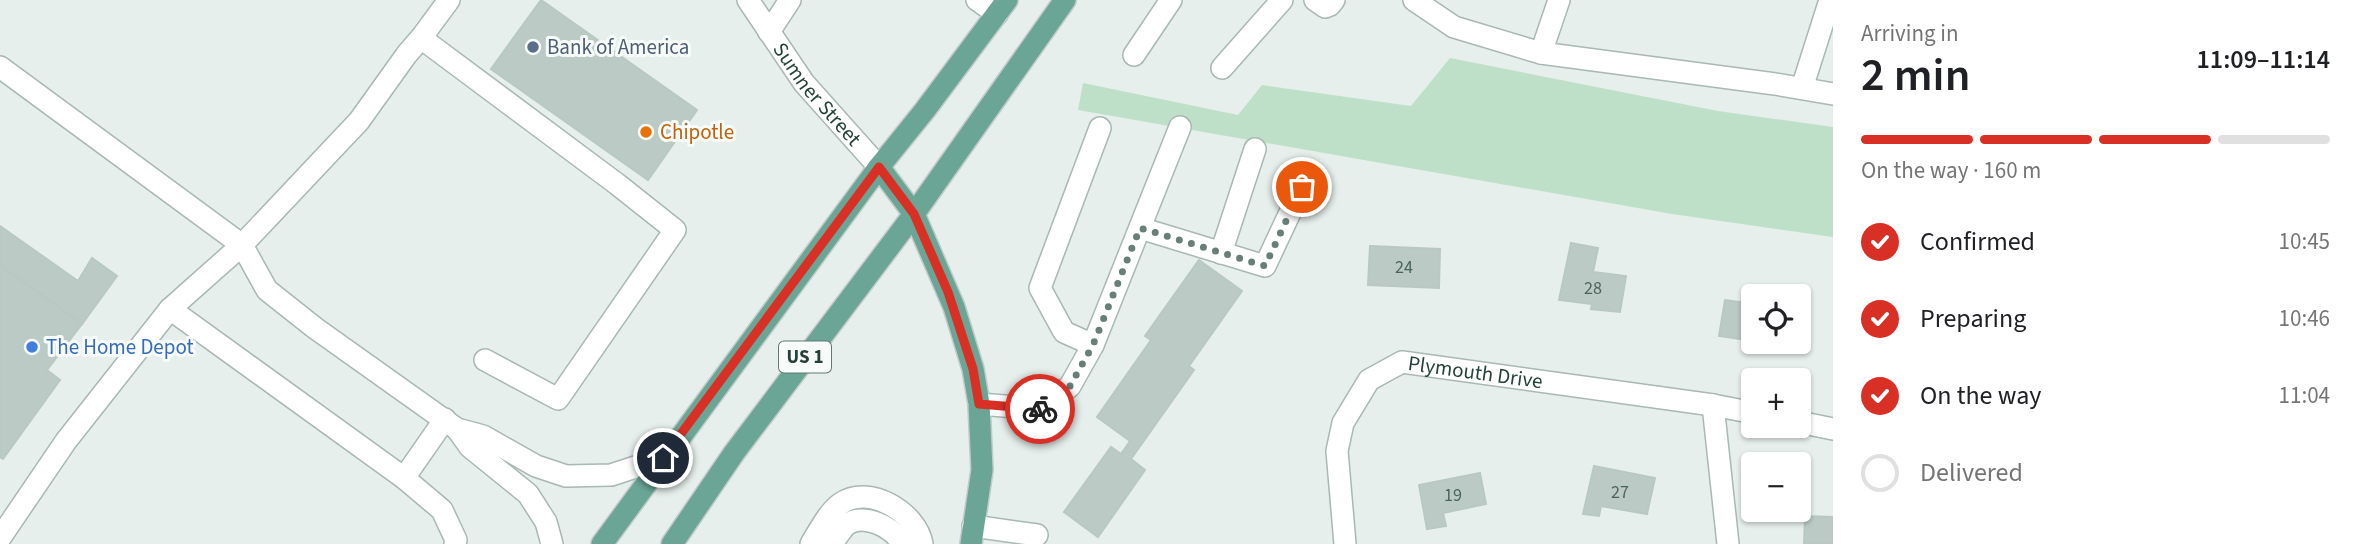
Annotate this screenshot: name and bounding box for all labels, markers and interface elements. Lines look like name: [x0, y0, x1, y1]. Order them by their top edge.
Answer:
text: Arriving in: [1861, 17, 1959, 50]
place label: Bank of America: [547, 32, 689, 62]
street label: Sumner Street: [766, 36, 868, 153]
marker: Bank of America: [525, 39, 541, 55]
text: 11:09–11:14: [2197, 41, 2330, 78]
text: 2 min: [1861, 43, 1970, 108]
place label: Chipotle: [660, 117, 734, 147]
marker: Chipotle: [638, 124, 654, 140]
text: On the way · 160 m: [1861, 154, 2041, 187]
pin: [1272, 157, 1332, 217]
icon: bag: [1283, 168, 1321, 206]
icon: check: [1861, 223, 1899, 261]
text: Confirmed: [1920, 223, 2035, 260]
text: 10:45: [2279, 225, 2330, 258]
house number: 24: [1395, 255, 1413, 280]
house number: 28: [1584, 276, 1602, 301]
map controls: [1741, 284, 1811, 522]
button: locate: [1741, 284, 1811, 354]
icon: check: [1861, 300, 1899, 338]
text: Preparing: [1920, 300, 2026, 337]
text: 10:46: [2279, 302, 2330, 335]
place label: The Home Depot: [46, 332, 194, 362]
marker: The Home Depot: [24, 339, 40, 355]
road number: US 1: [779, 342, 831, 372]
street label: Plymouth Drive: [1406, 348, 1545, 396]
button: +: [1741, 368, 1811, 438]
courier: [1005, 374, 1075, 444]
icon: check: [1861, 377, 1899, 415]
text: On the way: [1920, 377, 2041, 414]
text: 11:04: [2279, 379, 2330, 412]
icon: bike: [1021, 390, 1059, 428]
pin: [633, 428, 693, 488]
icon: home: [644, 439, 682, 477]
button: −: [1741, 452, 1811, 522]
text: Delivered: [1920, 454, 2023, 491]
house number: 27: [1611, 480, 1629, 505]
house number: 19: [1444, 483, 1462, 508]

